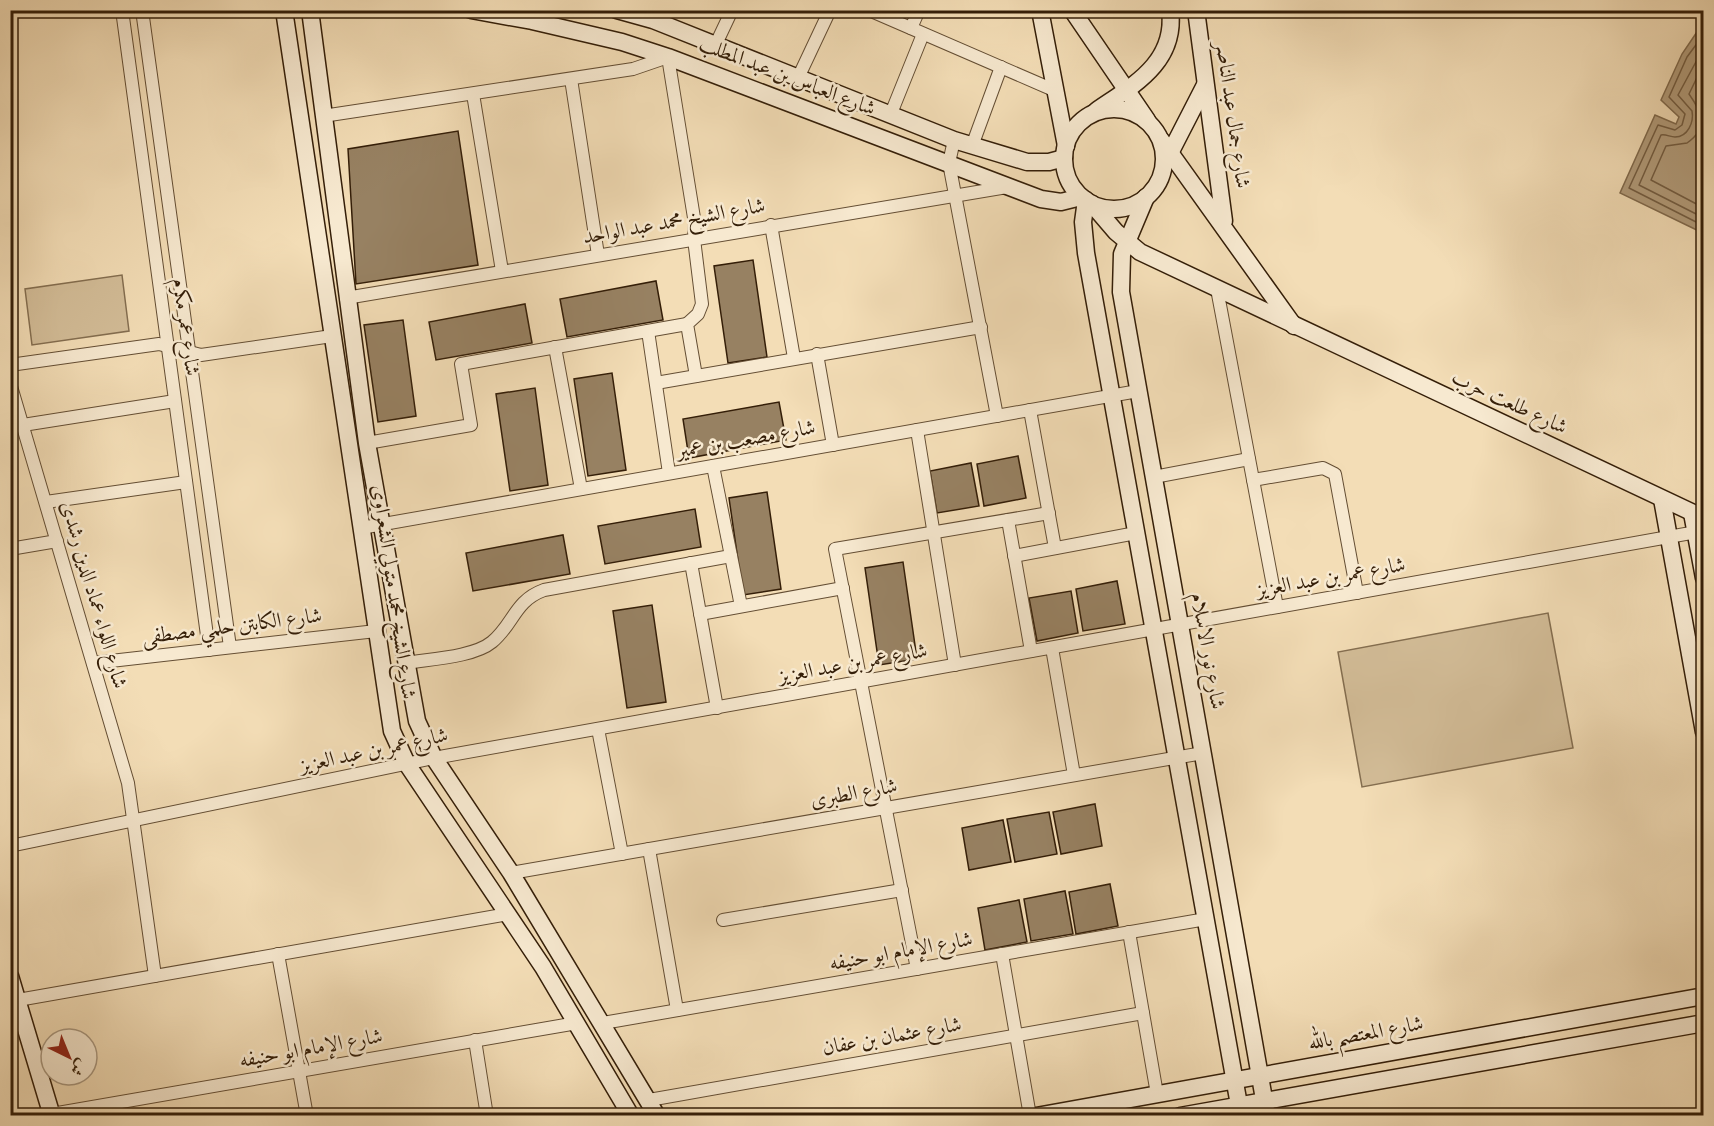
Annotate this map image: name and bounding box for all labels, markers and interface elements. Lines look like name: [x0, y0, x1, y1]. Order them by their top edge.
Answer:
street label: شارع العباس بن عبد المطلب: [694, 30, 879, 126]
street label: شارع جمال عبد الناصر: [1205, 38, 1257, 191]
street label: شارع الشيخ محمد عبد الواحد: [580, 192, 768, 255]
street label: شارع عمر مكرم: [162, 276, 206, 378]
street label: شارع طلعت حرب: [1445, 363, 1572, 444]
street label: شارع مصعب بن عمير: [672, 414, 818, 469]
street label: شارع الشيخ محمد متولي الشعراوى: [361, 483, 422, 702]
street label: شارع اللواء عماد الدين رشدى: [50, 498, 134, 693]
street label: شارع عمر بن عبد العزيز: [1252, 551, 1408, 608]
street label: شارع نور الاسلام: [1180, 590, 1232, 712]
street label: شارع الكابتن حلمي مصطفى: [140, 602, 324, 656]
street label: شارع عمر بن عبد العزيز: [774, 637, 930, 694]
street label: شارع عمر بن عبد العزيز: [295, 721, 451, 783]
street label: شارع الطبرى: [808, 772, 900, 818]
street label: شارع الإمام ابو حنيفه: [827, 925, 975, 981]
street label: شارع المعتصم بالله: [1305, 1006, 1427, 1063]
street label: شارع عثمان بن عفان: [820, 1010, 964, 1066]
street label: شارع الإمام ابو حنيفه: [237, 1022, 385, 1078]
north arrow: [39, 1027, 99, 1087]
text: ش: [65, 1053, 91, 1080]

